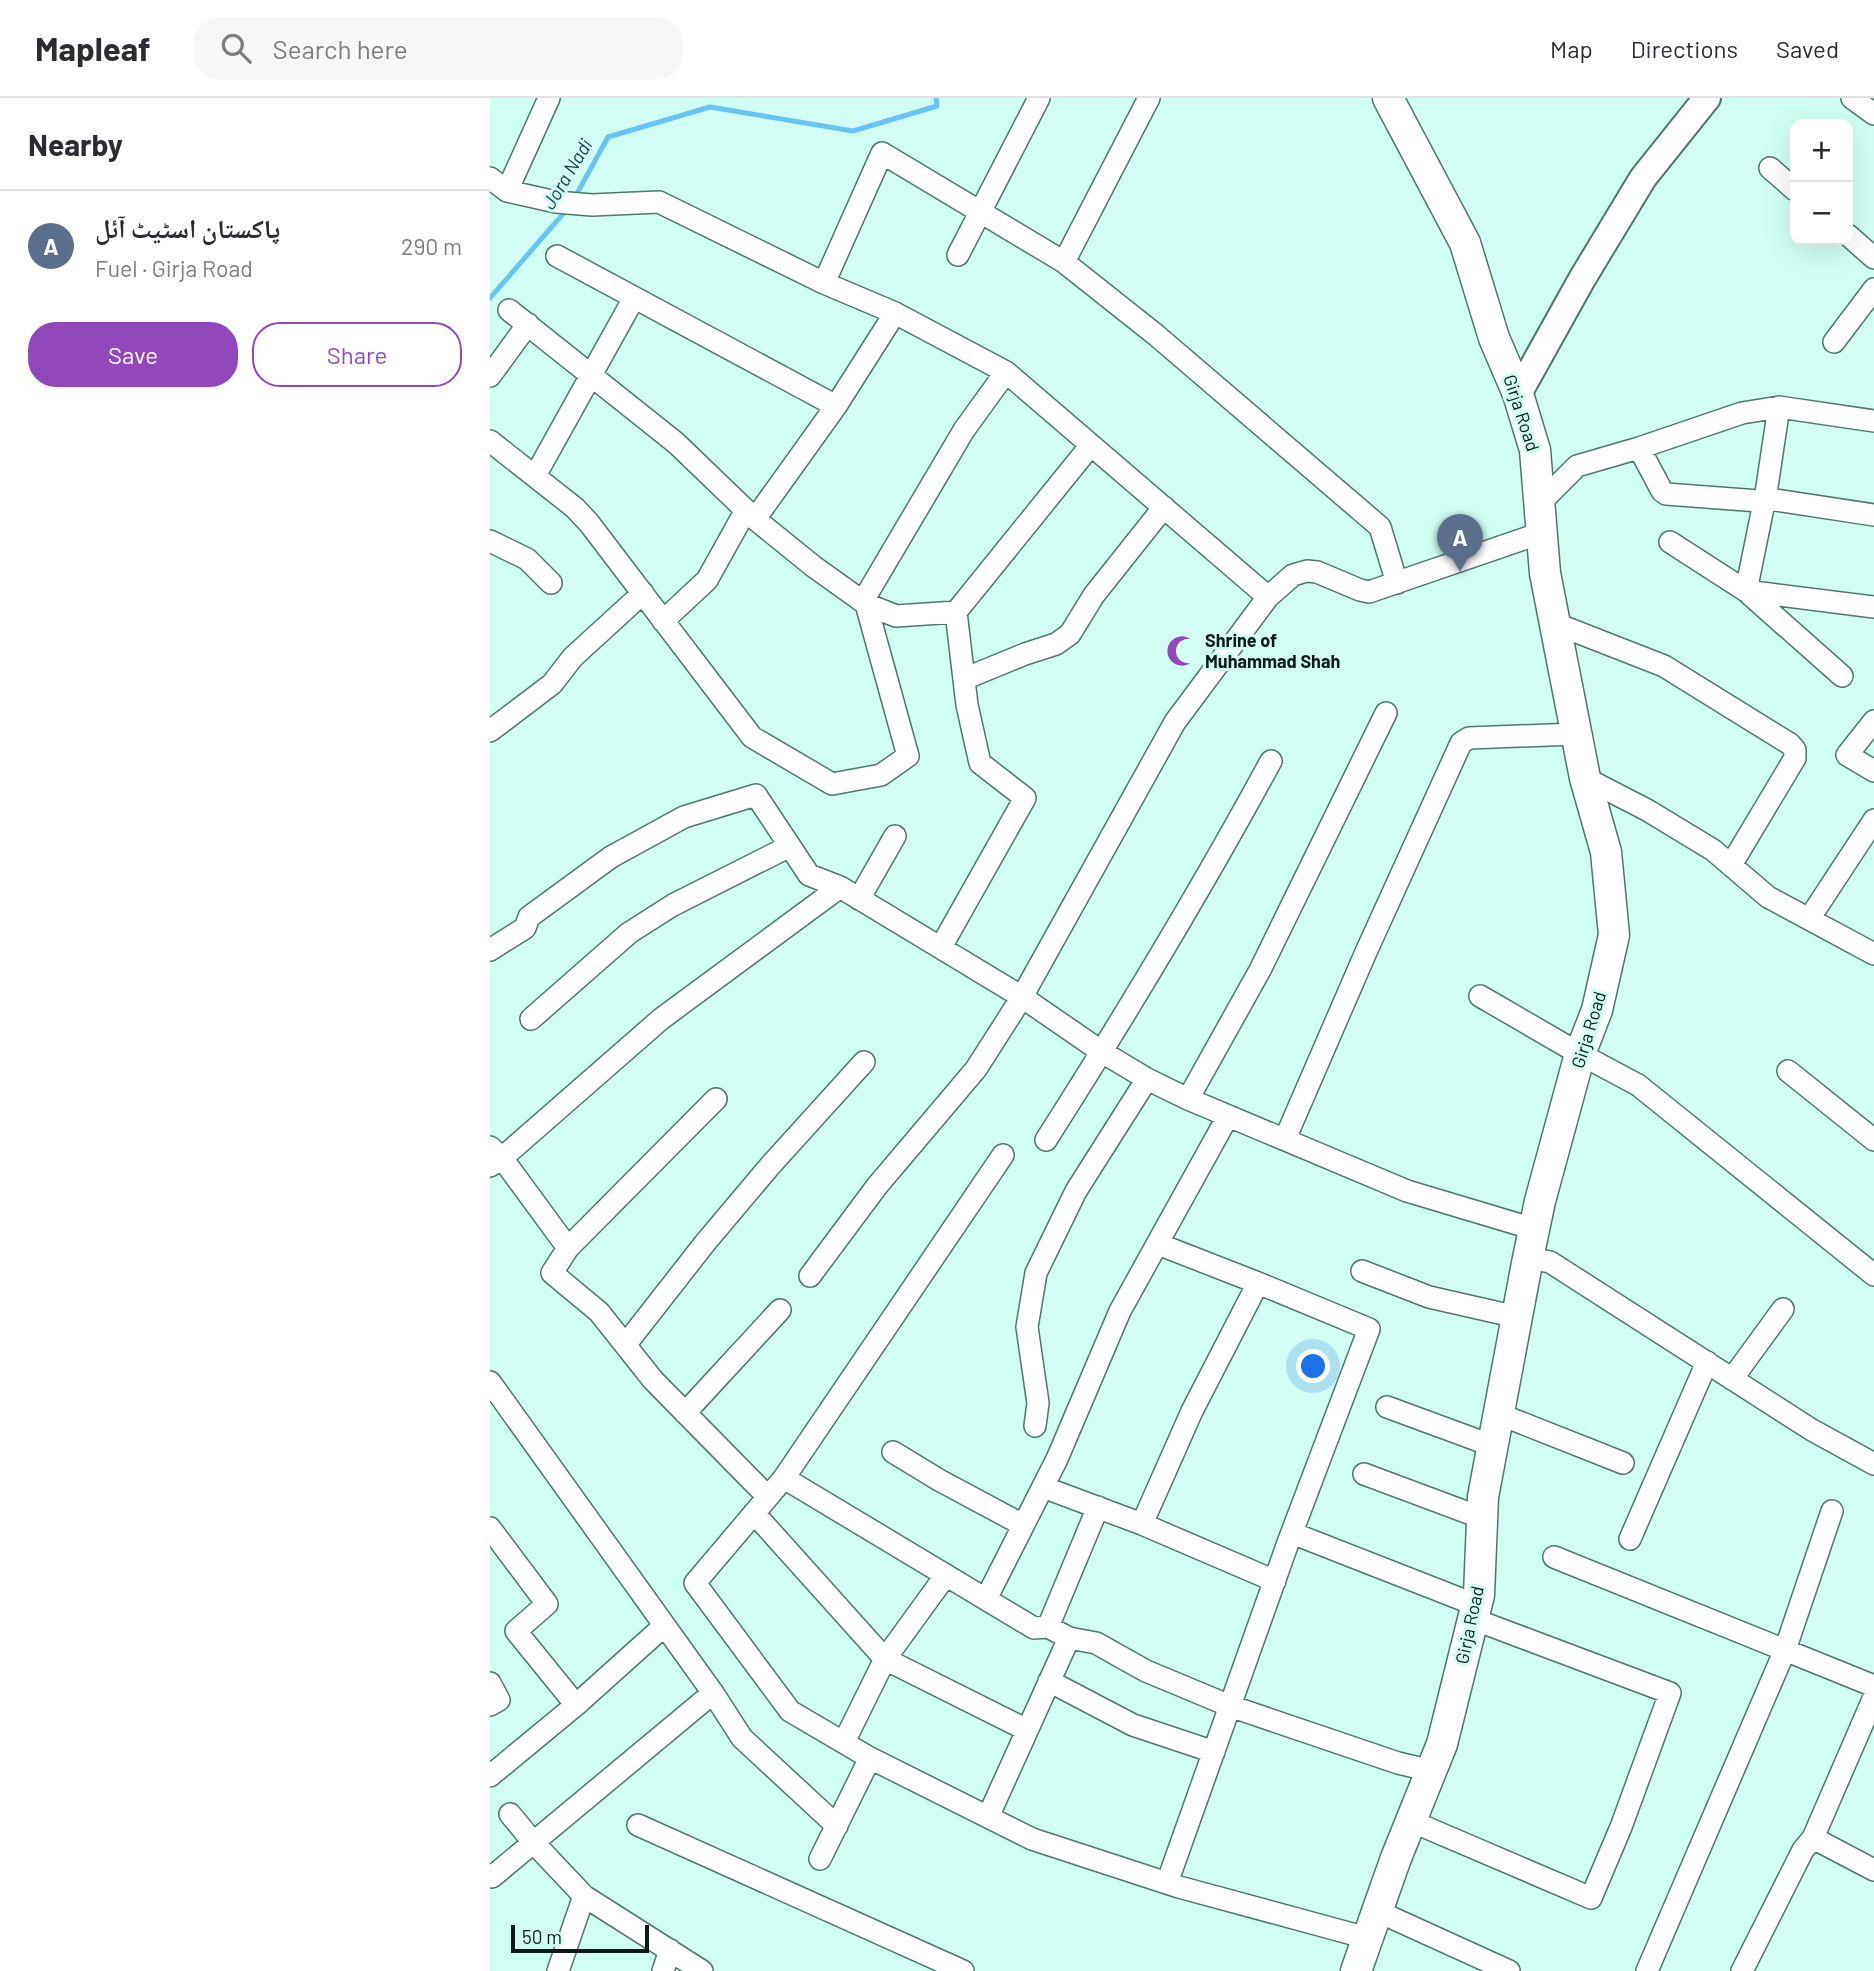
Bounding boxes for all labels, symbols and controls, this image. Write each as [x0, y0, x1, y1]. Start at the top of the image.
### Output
search box [193, 17, 683, 80]
text: Mapleaf [35, 28, 151, 68]
icon: search [217, 29, 255, 67]
text: Search here [273, 33, 408, 64]
text: Map [1550, 34, 1593, 63]
text: Directions [1631, 34, 1738, 63]
text: Saved [1776, 34, 1839, 63]
map controls [1790, 119, 1853, 245]
button: + [1790, 119, 1853, 182]
text: Nearby [28, 126, 123, 162]
water label: Jora Nadi [537, 134, 597, 213]
button: − [1790, 182, 1853, 245]
text: پاکستان اسٹیٹ آئل [95, 212, 280, 243]
text: A [43, 232, 59, 260]
text: 290 m [401, 232, 462, 260]
text: Fuel · Girja Road [95, 254, 253, 282]
button: Save [28, 322, 238, 387]
button: Share [252, 322, 462, 387]
street label: Girja Road [1499, 372, 1545, 454]
pin: A [1437, 514, 1483, 572]
place label: Shrine of Muhammad Shah [1205, 629, 1340, 672]
mosque icon: Shrine of Muhammad Shah [1165, 634, 1199, 668]
street label: Girja Road [1566, 989, 1610, 1071]
your location [1296, 1349, 1330, 1383]
street label: Girja Road [1450, 1584, 1488, 1666]
scale bar [511, 1922, 649, 1954]
text: 50 m [522, 1925, 562, 1948]

